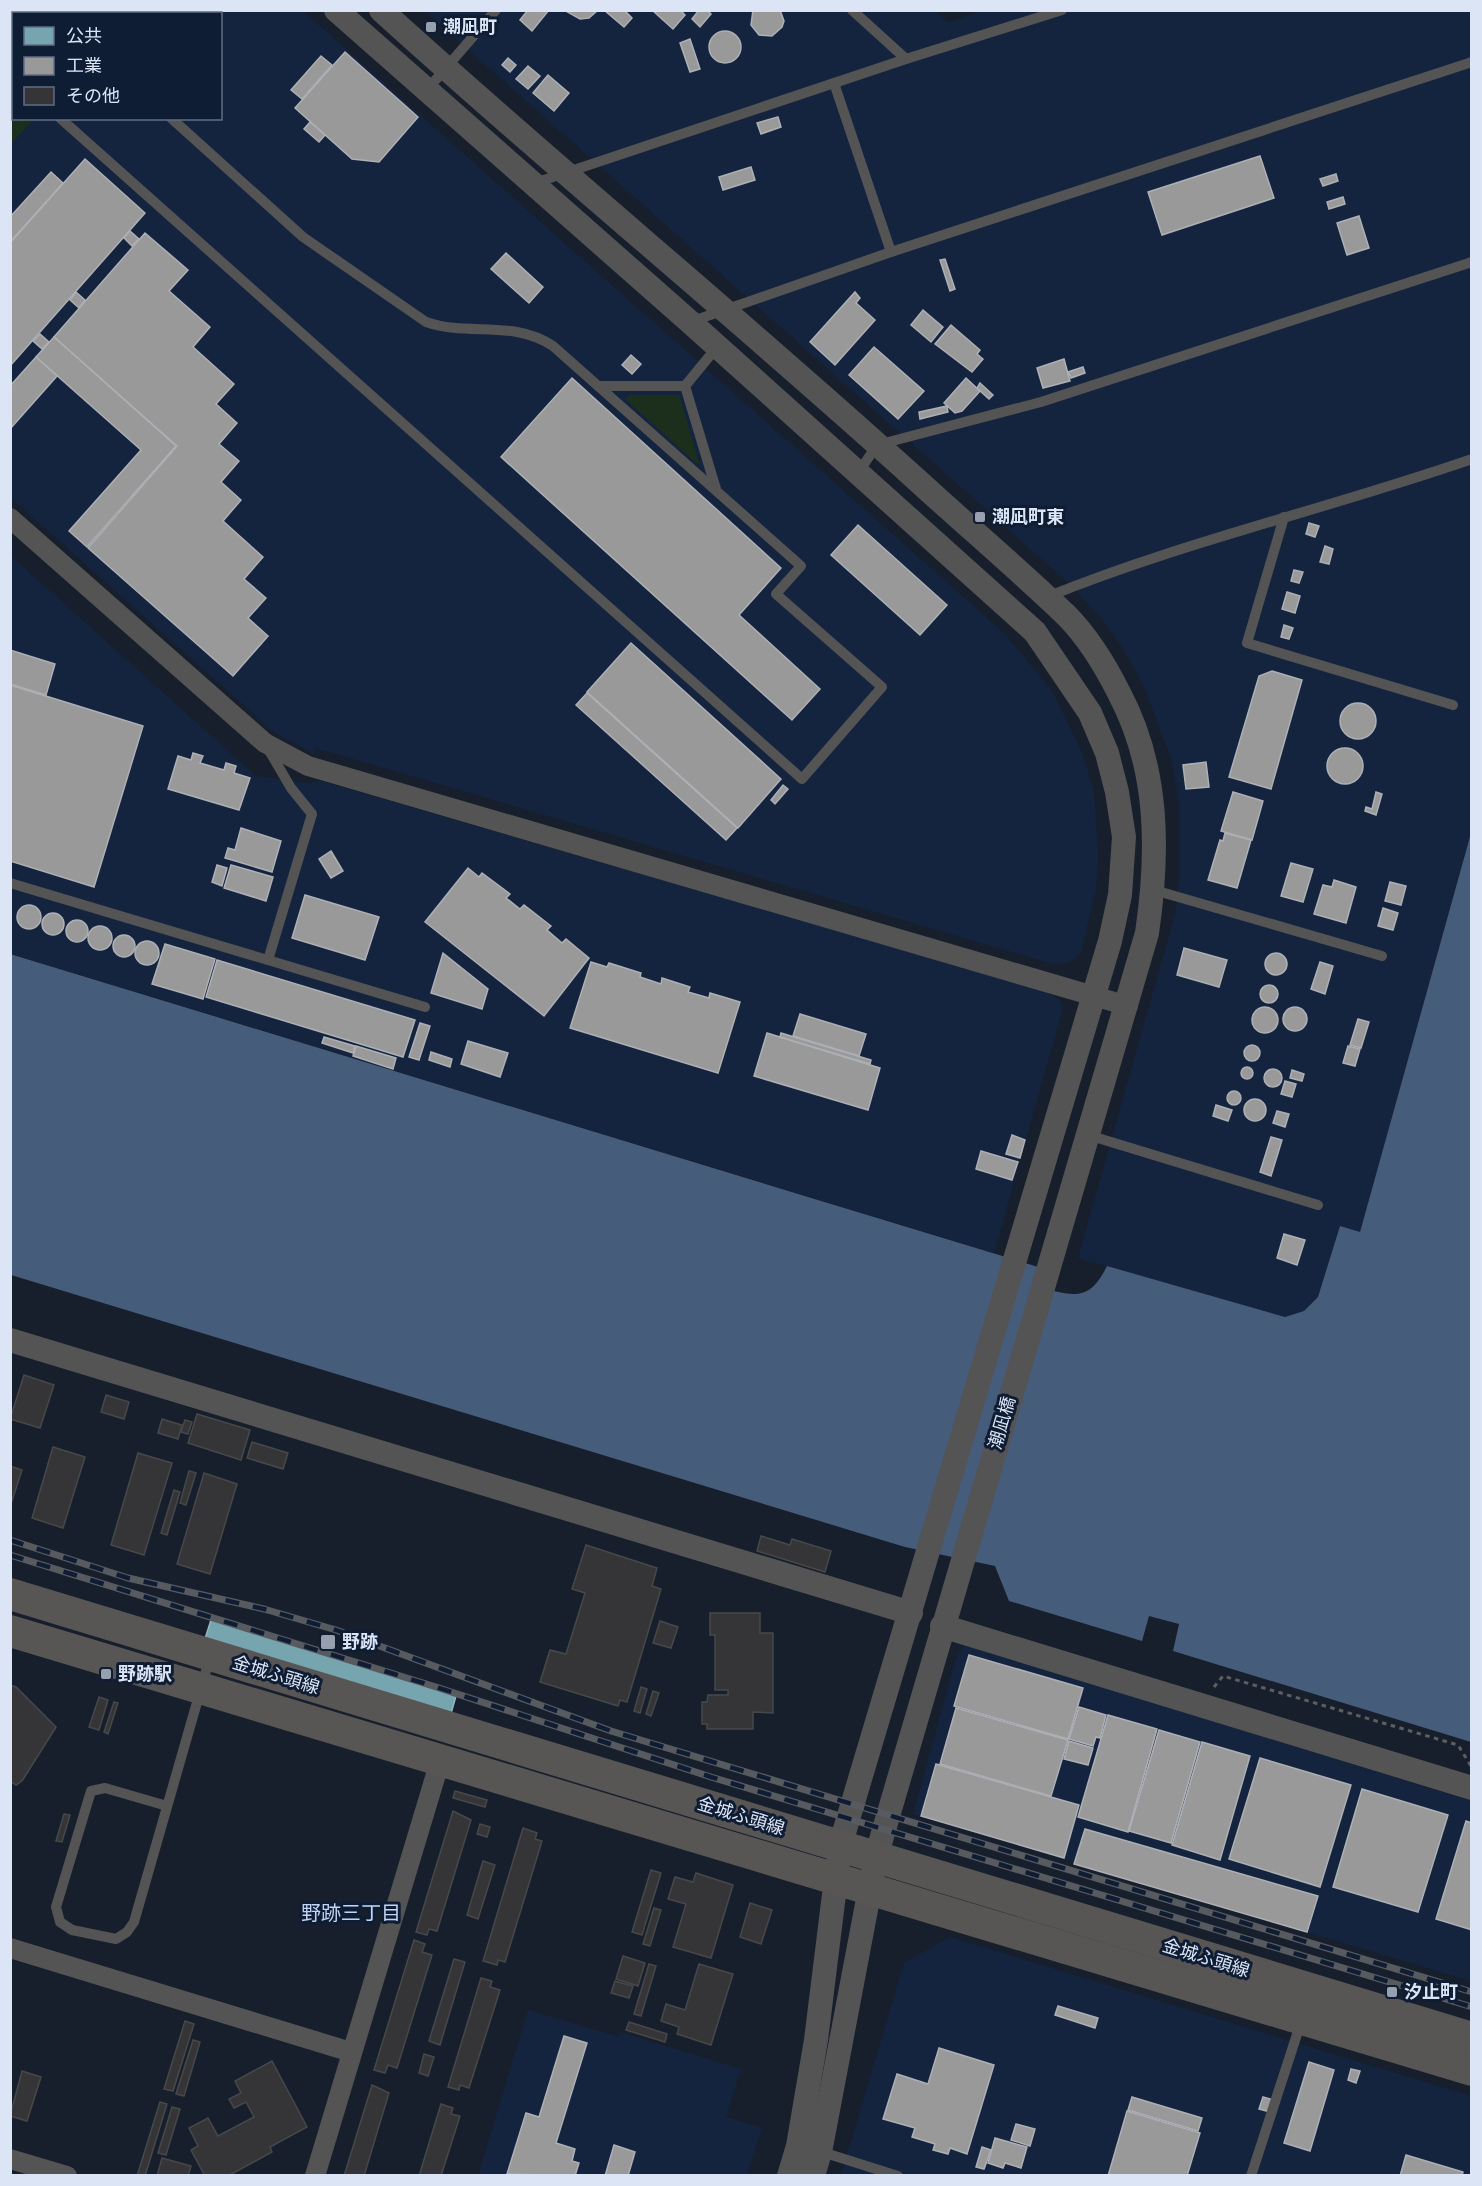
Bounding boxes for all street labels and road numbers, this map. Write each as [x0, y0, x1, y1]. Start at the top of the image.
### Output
street label: 潮凪橋 [985, 1394, 1022, 1453]
street label: 金城ふ頭線 [229, 1652, 322, 1701]
street label: 金城ふ頭線 [694, 1793, 787, 1842]
street label: 金城ふ頭線 [1159, 1935, 1252, 1984]

